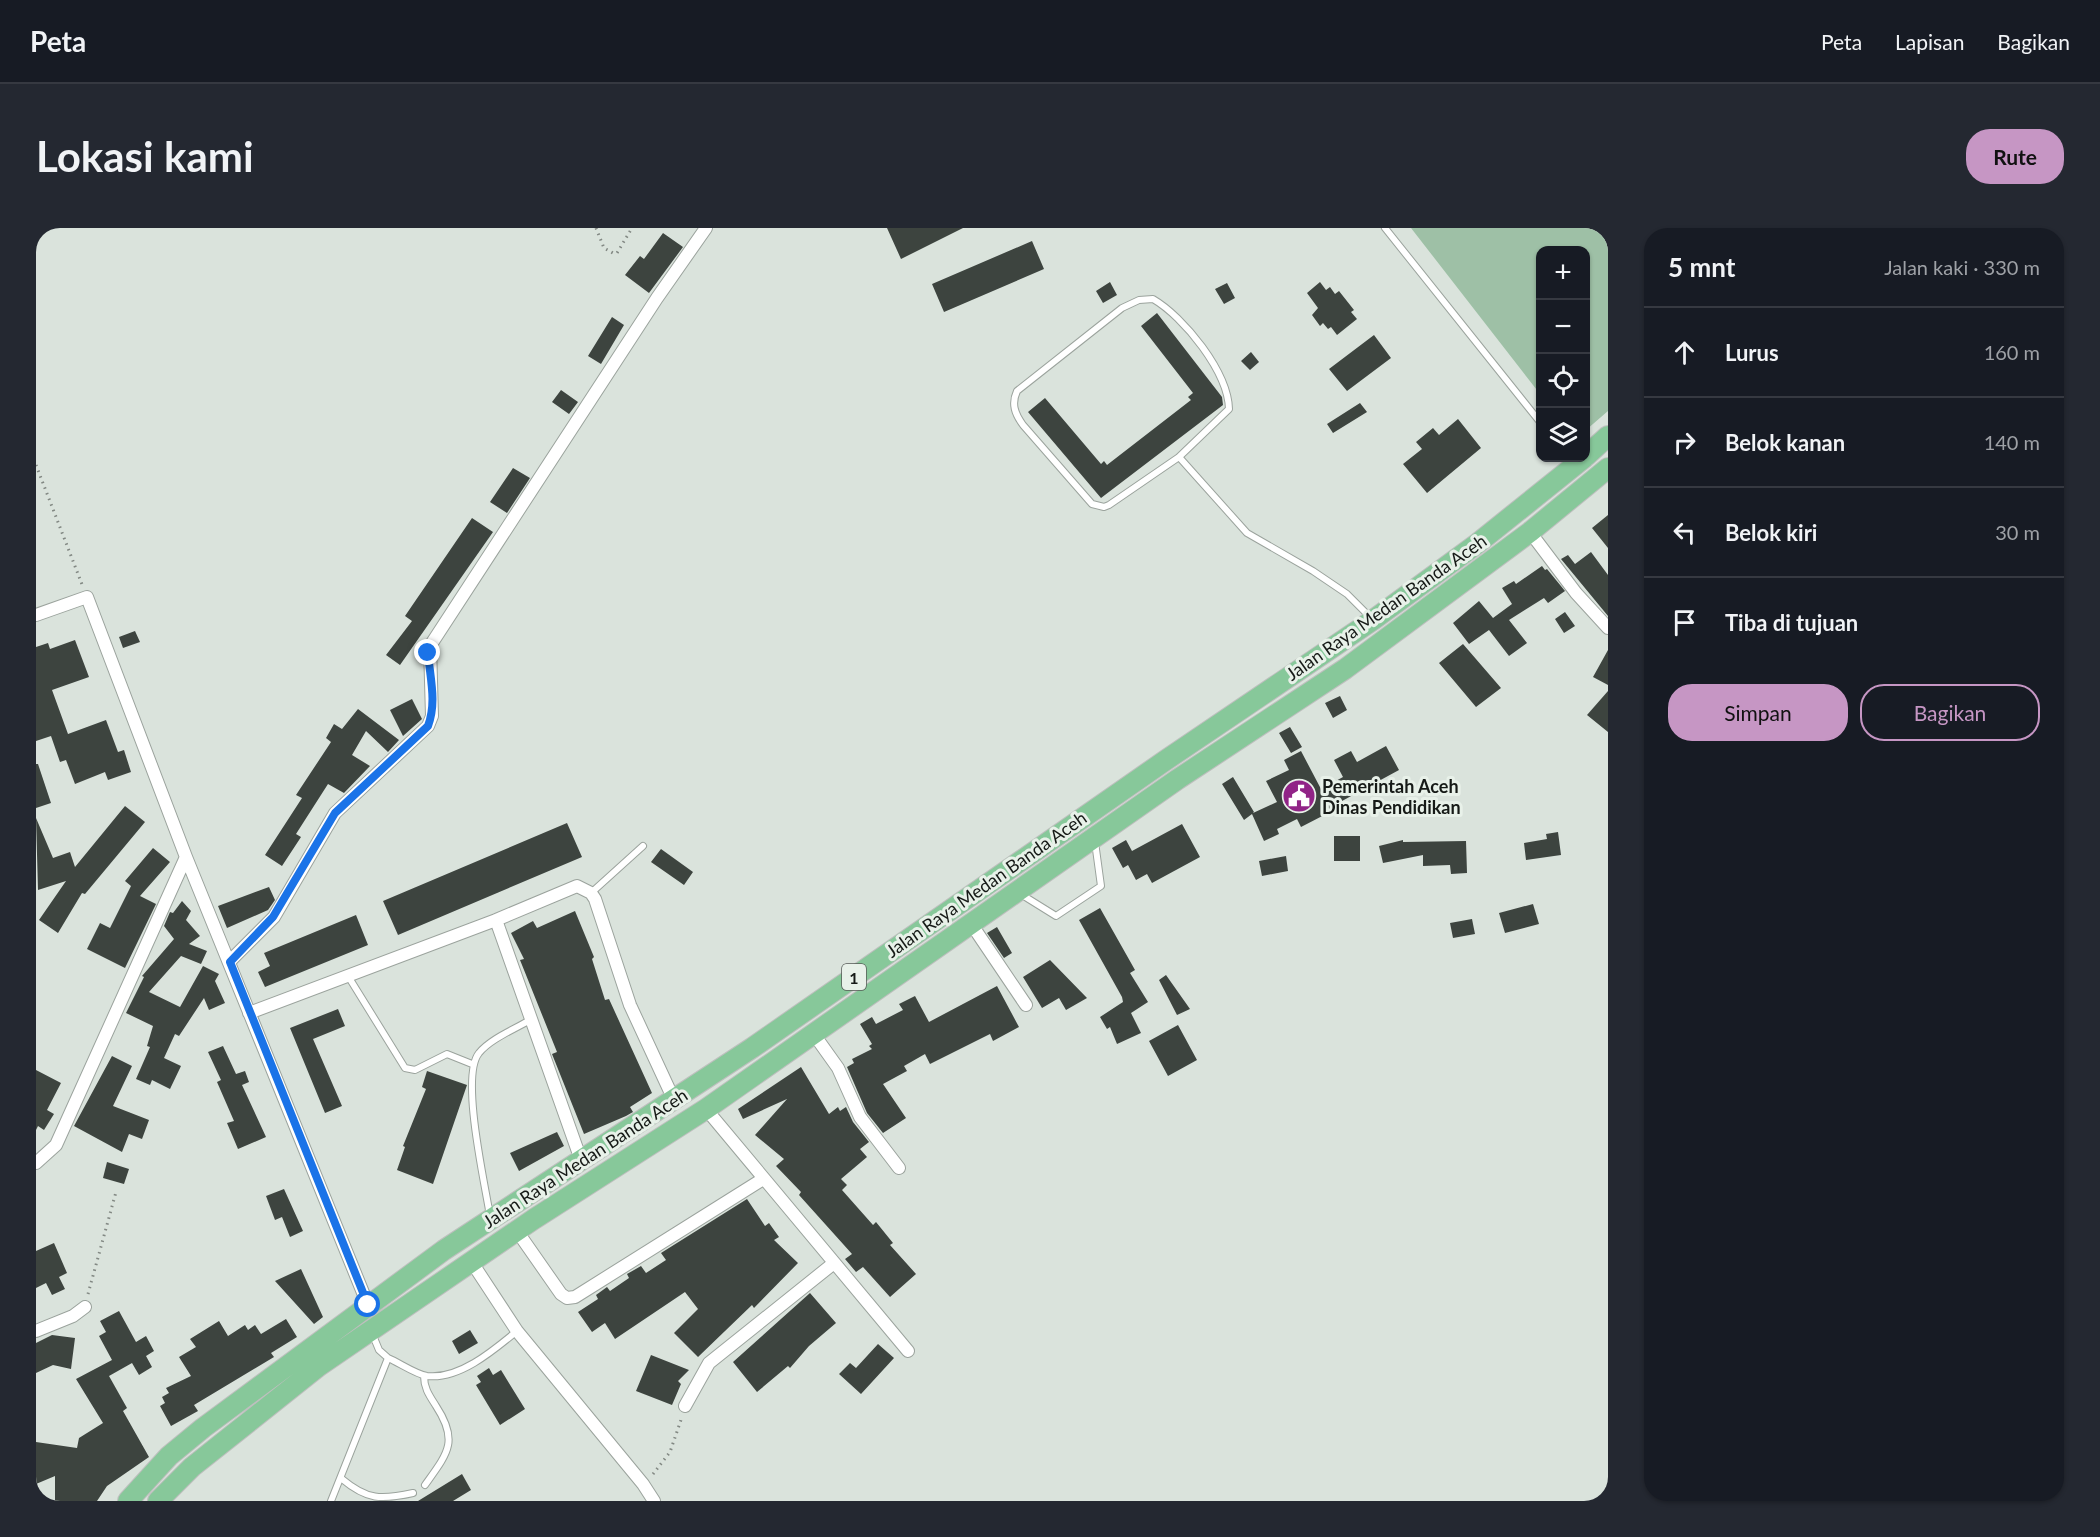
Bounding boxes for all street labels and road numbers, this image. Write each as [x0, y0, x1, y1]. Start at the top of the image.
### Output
street label: Jalan Raya Medan Banda Aceh [1282, 529, 1490, 685]
street label: Jalan Raya Medan Banda Aceh [882, 806, 1090, 962]
road number: 1 [842, 964, 866, 990]
street label: Jalan Raya Medan Banda Aceh [479, 1084, 691, 1232]

